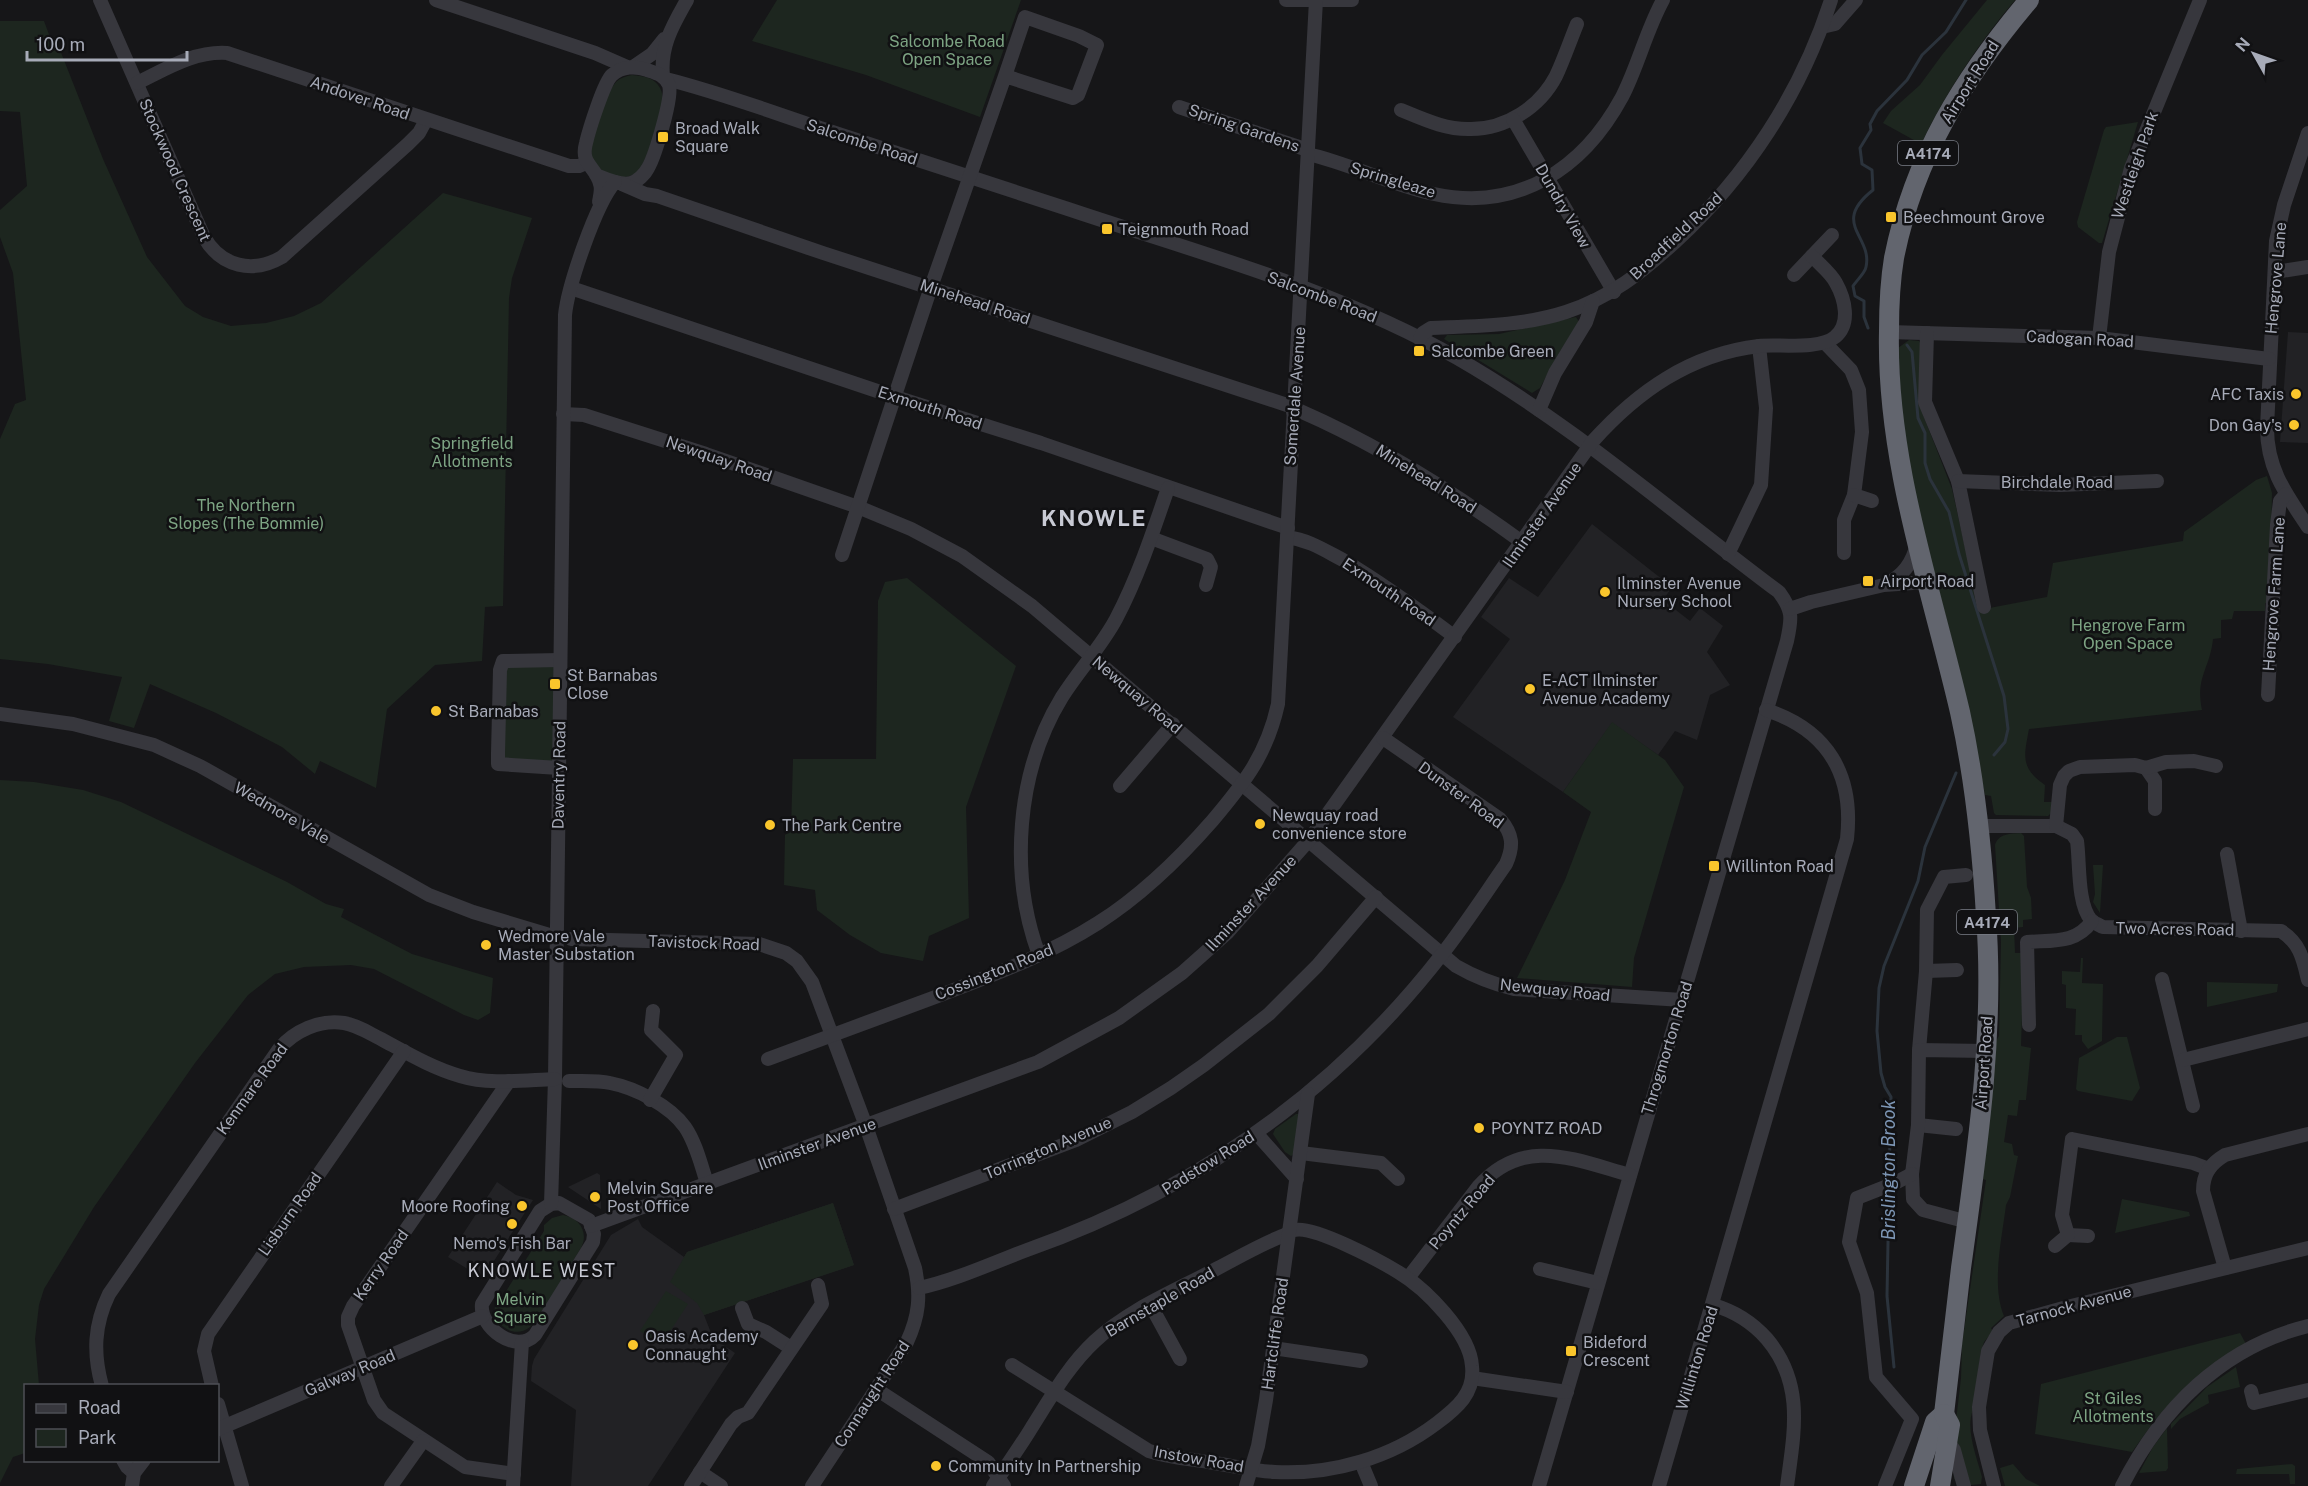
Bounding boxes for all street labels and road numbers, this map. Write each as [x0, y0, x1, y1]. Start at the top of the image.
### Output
street label: Airport Road [1937, 37, 2003, 127]
street label: Andover Road [308, 72, 412, 124]
street label: Stockwood Crescent [135, 96, 215, 244]
street label: Spring Gardens [1186, 100, 1302, 156]
street label: Westleigh Park [2108, 109, 2162, 221]
street label: Salcombe Road [804, 115, 920, 169]
road number: A4174 [1898, 141, 1958, 165]
street label: Springleaze [1348, 158, 1438, 202]
street label: Dundry View [1531, 161, 1595, 252]
street label: Broadfield Road [1626, 188, 1726, 284]
street label: Hengrove Lane [2262, 221, 2290, 335]
street label: Salcombe Road [1265, 267, 1379, 327]
street label: Minehead Road [917, 275, 1033, 329]
street label: Somerdale Avenue [1281, 326, 1309, 466]
street label: Cadogan Road [2026, 327, 2134, 351]
street label: Exmouth Road [876, 382, 984, 434]
street label: Newquay Road [663, 432, 775, 486]
street label: Minehead Road [1372, 441, 1480, 517]
street label: Ilminster Avenue [1499, 459, 1585, 571]
street label: Birchdale Road [2001, 473, 2113, 492]
street label: Hengrove Farm Lane [2259, 516, 2289, 672]
street label: Exmouth Road [1339, 554, 1439, 630]
street label: Newquay Road [1088, 652, 1186, 738]
street label: Daventry Road [549, 721, 569, 829]
street label: Dunster Road [1415, 758, 1507, 832]
street label: Wedmore Vale [231, 778, 333, 848]
street label: Ilminster Avenue [1202, 851, 1300, 955]
road number: A4174 [1957, 910, 2017, 934]
street label: Two Acres Road [2116, 918, 2234, 940]
street label: Tavistock Road [648, 932, 760, 954]
street label: Cossington Road [932, 940, 1056, 1004]
street label: Newquay Road [1499, 975, 1611, 1005]
street label: Throgmorton Road [1638, 979, 1696, 1117]
street label: Airport Road [1971, 1015, 1997, 1111]
street label: Kenmare Road [212, 1040, 292, 1138]
street label: Torrington Avenue [982, 1113, 1114, 1183]
street label: Ilminster Avenue [755, 1114, 879, 1174]
street label: Padstow Road [1158, 1127, 1258, 1199]
street label: Lisburn Road [254, 1169, 326, 1259]
street label: Poyntz Road [1425, 1171, 1499, 1253]
street label: Kerry Road [350, 1226, 412, 1304]
street label: Barnstaple Road [1102, 1263, 1218, 1341]
street label: Hartcliffe Road [1258, 1277, 1292, 1391]
street label: Tarnock Avenue [2014, 1282, 2134, 1330]
street label: Willinton Road [1672, 1304, 1722, 1412]
street label: Connaught Road [830, 1337, 914, 1451]
street label: Galway Road [302, 1345, 398, 1401]
street label: Instow Road [1153, 1442, 1245, 1476]

